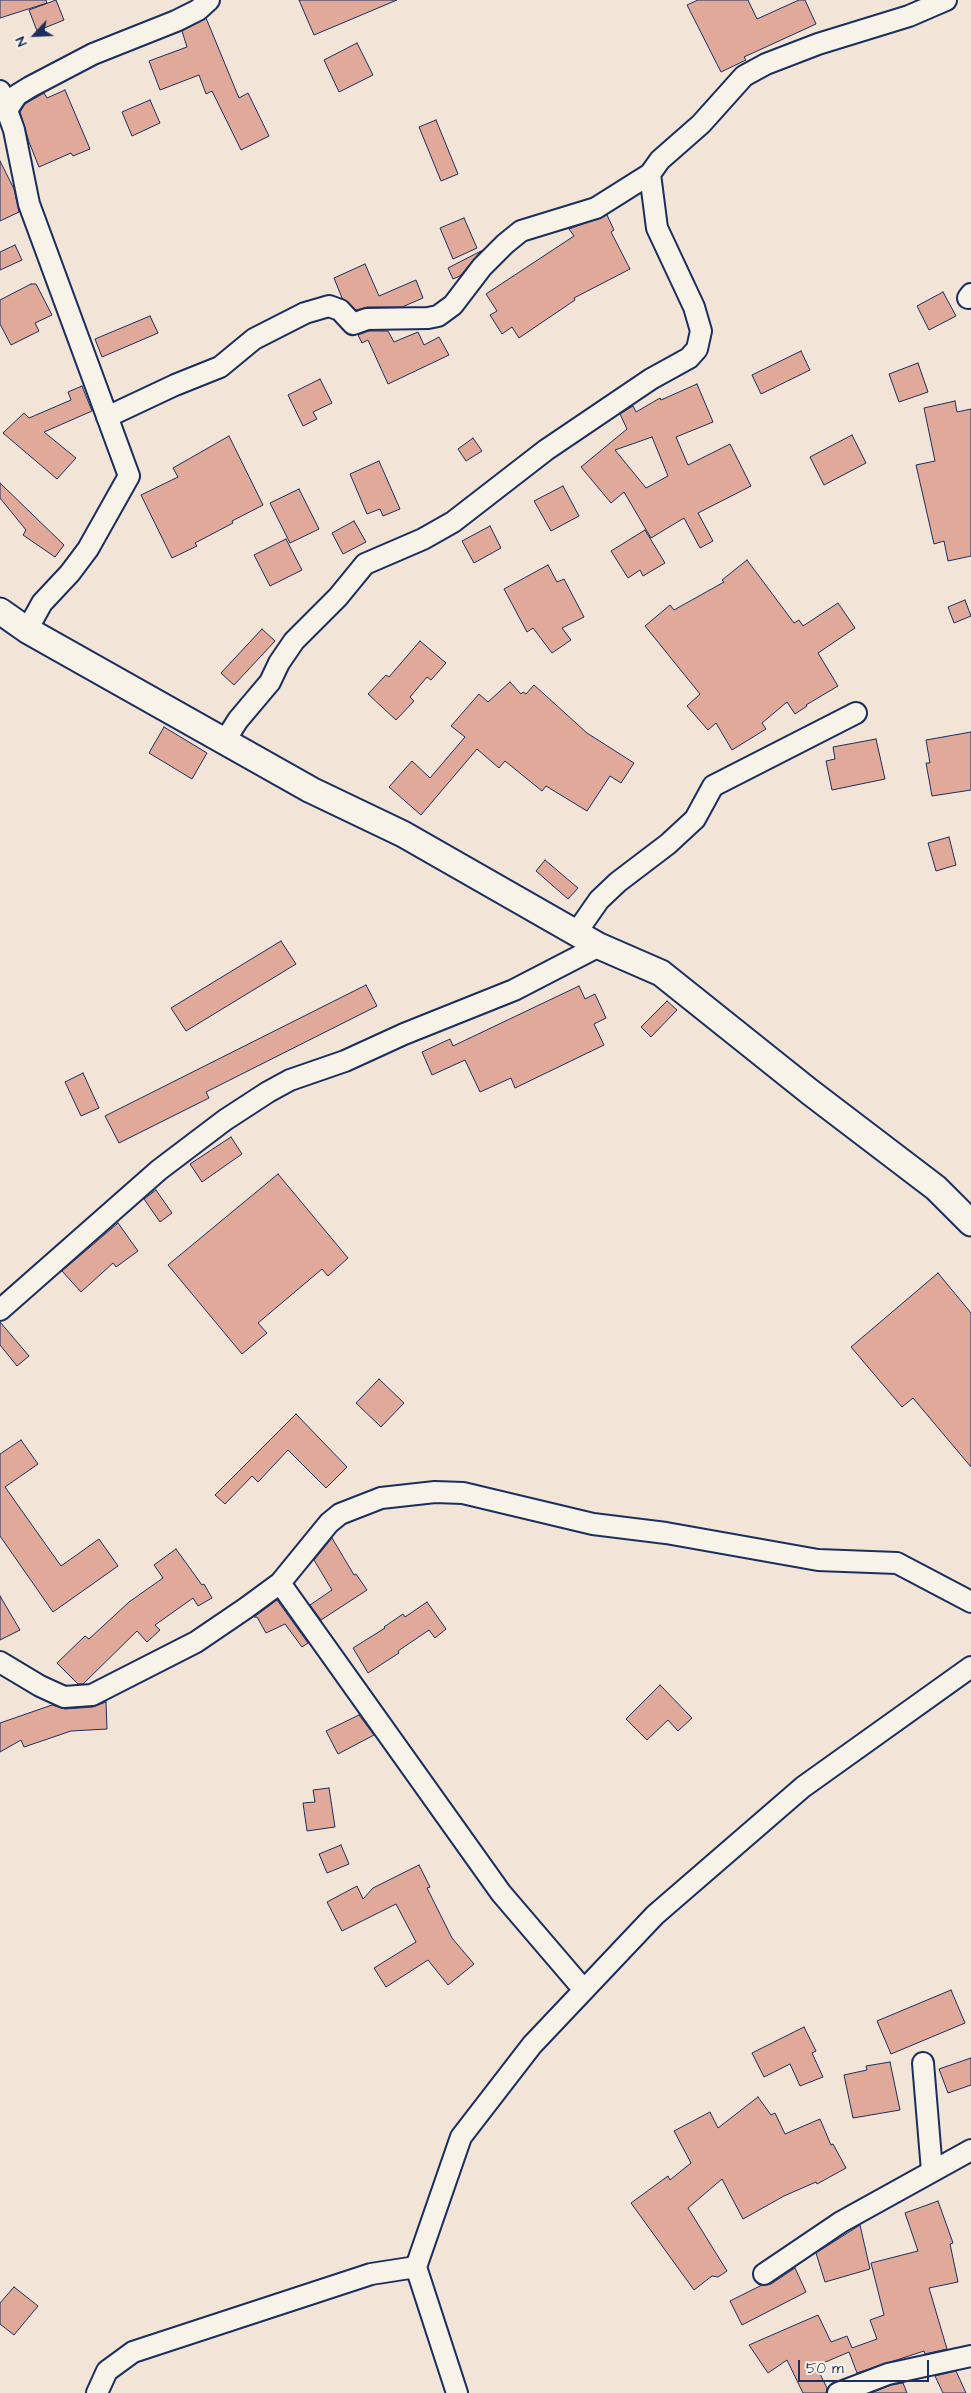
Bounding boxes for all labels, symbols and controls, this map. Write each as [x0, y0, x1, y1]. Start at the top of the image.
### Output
north arrow [10, 10, 60, 60]
text: N [10, 33, 32, 50]
scale bar [801, 2350, 932, 2382]
text: 50 m [806, 2358, 844, 2379]

